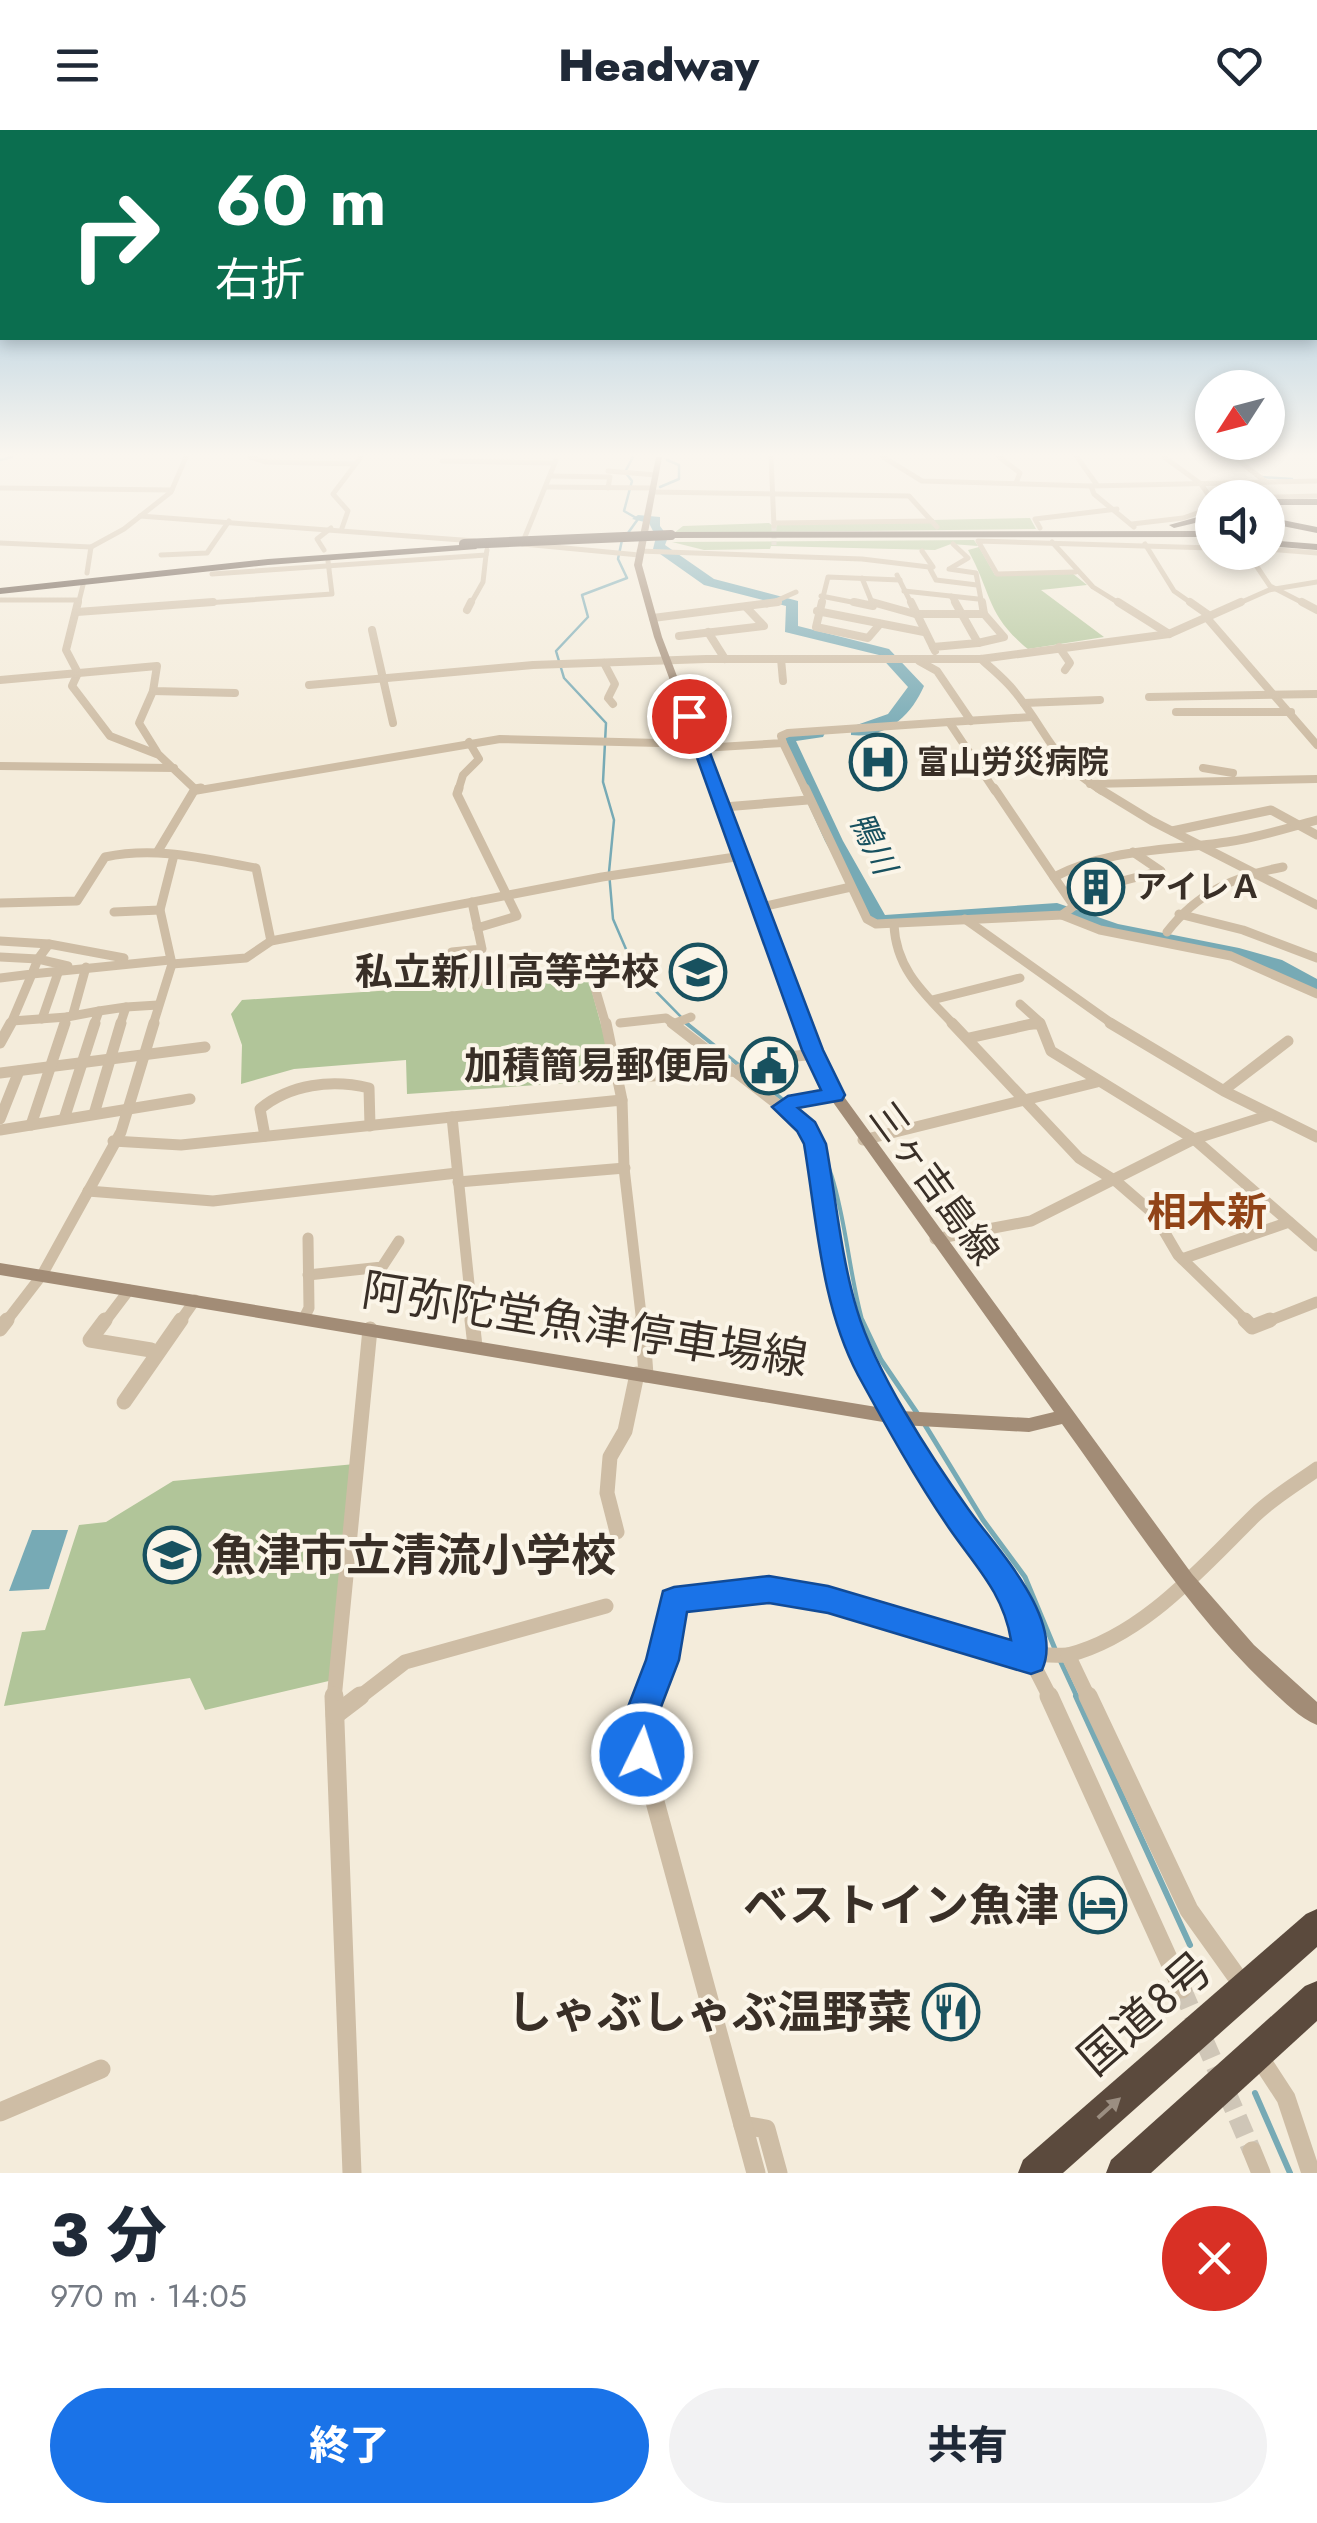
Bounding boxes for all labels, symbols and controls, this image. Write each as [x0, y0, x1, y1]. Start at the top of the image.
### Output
text: Headway [558, 33, 759, 98]
icon: menu [50, 38, 105, 93]
icon: heart [1212, 38, 1267, 93]
text: 60 m [215, 150, 387, 251]
icon: right [50, 170, 180, 300]
text: 右折 [215, 247, 305, 312]
north arrow [1195, 370, 1285, 460]
map controls [1195, 370, 1285, 570]
button: sound [1195, 480, 1285, 570]
pin [647, 674, 732, 759]
icon: arrive [662, 689, 717, 744]
hospital icon: 富山労災病院 [848, 732, 908, 792]
place label: 富山労災病院 [917, 739, 1109, 785]
water label: 鴨川 [838, 804, 909, 885]
building icon: アイレＡ [1066, 857, 1126, 917]
place label: アイレＡ [1135, 864, 1261, 910]
school or university icon: 私立新川高等学校 [668, 942, 728, 1002]
place label: 私立新川高等学校 [355, 944, 659, 999]
public building icon: 加積簡易郵便局 [739, 1036, 799, 1096]
place label: 加積簡易郵便局 [464, 1038, 730, 1093]
street label: 三ヶ吉島線 [856, 1090, 1012, 1276]
district label: 相木新 [1147, 1183, 1267, 1241]
street label: 阿弥陀堂魚津停車場線 [358, 1257, 812, 1392]
place label: 魚津市立清流小学校 [211, 1523, 616, 1588]
school or university icon: 魚津市立清流小学校 [142, 1525, 202, 1585]
position arrow [590, 1702, 694, 1806]
place label: ベストイン魚津 [743, 1873, 1059, 1938]
hotel icon: ベストイン魚津 [1068, 1875, 1128, 1935]
street label: 国道8号 [1064, 1937, 1227, 2090]
place label: しゃぶしゃぶ温野菜 [507, 1980, 912, 2045]
restaurant icon: しゃぶしゃぶ温野菜 [921, 1982, 981, 2042]
one-way arrow [1096, 2097, 1121, 2119]
text: 3 分 [50, 2192, 167, 2279]
button: close [1162, 2206, 1267, 2311]
text: 970 m · 14:05 [50, 2273, 247, 2319]
button: 終了 [50, 2388, 649, 2503]
button: 共有 [669, 2388, 1267, 2503]

